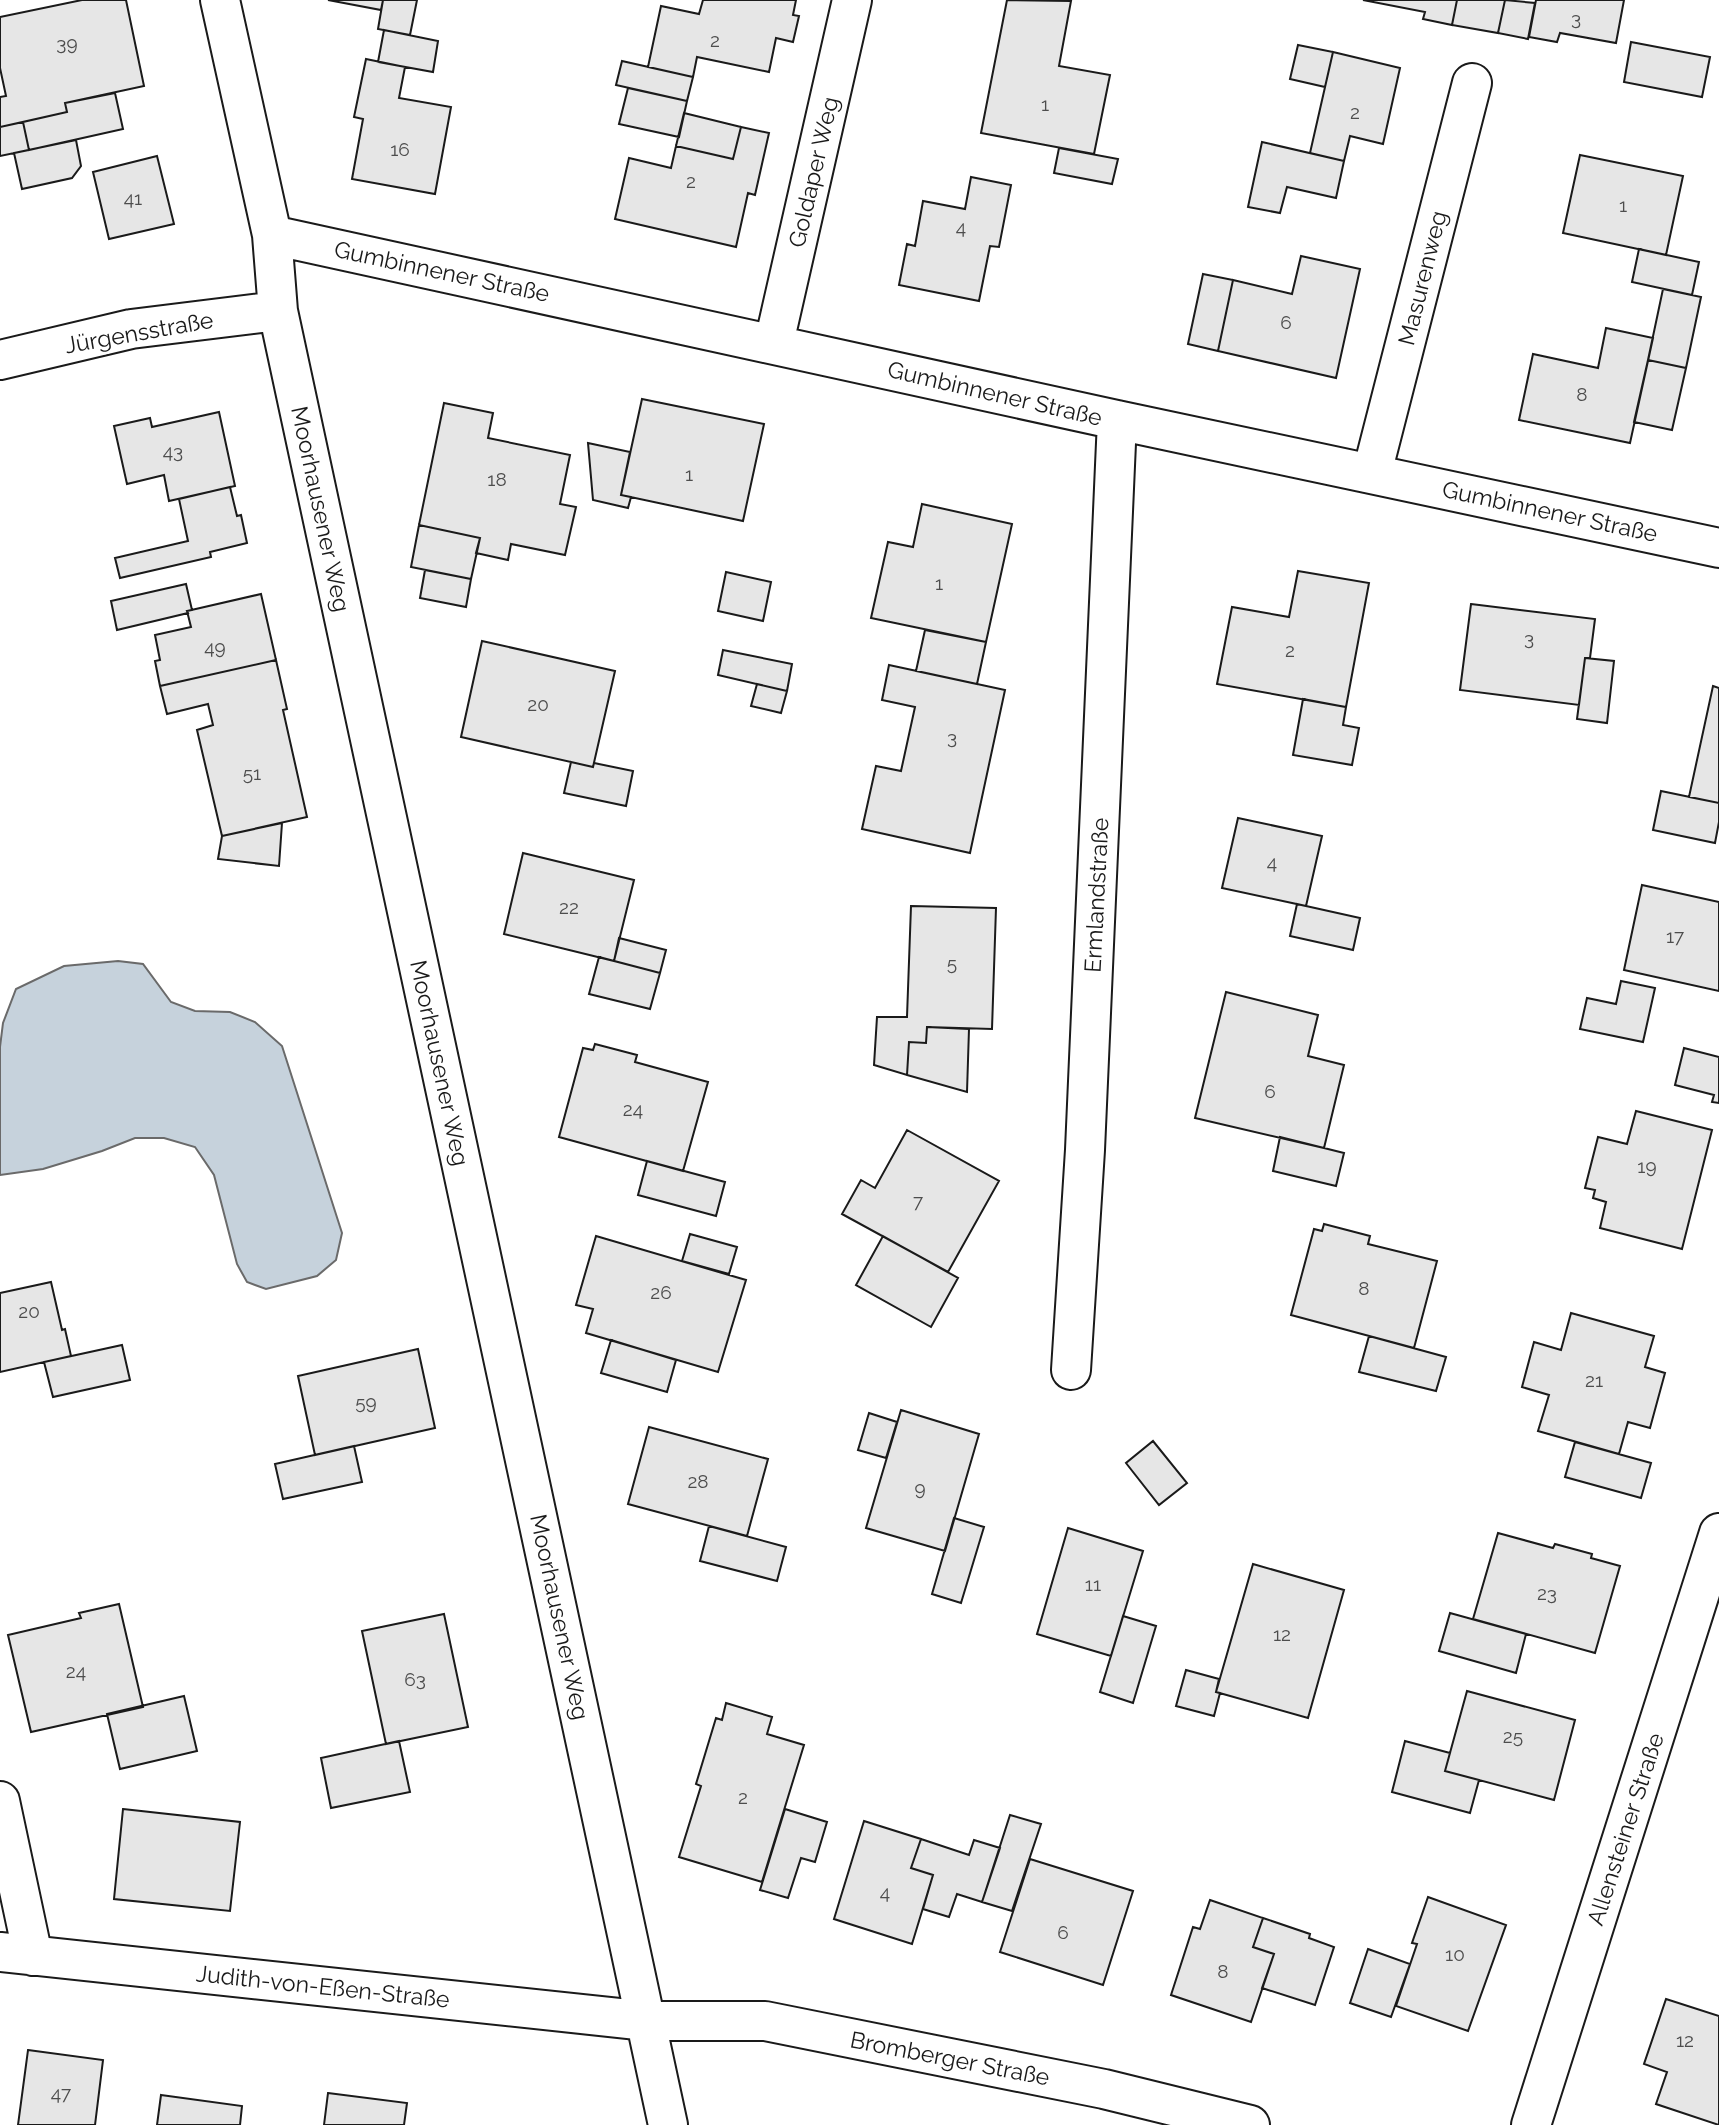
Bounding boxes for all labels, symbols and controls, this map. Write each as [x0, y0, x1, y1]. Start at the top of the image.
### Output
house number: 3 [1571, 7, 1581, 29]
house number: 2 [710, 29, 720, 51]
house number: 39 [56, 32, 78, 54]
house number: 1 [1041, 93, 1049, 115]
street label: Goldaper Weg [783, 94, 843, 250]
house number: 2 [1350, 101, 1360, 123]
house number: 16 [390, 138, 410, 160]
house number: 2 [686, 170, 696, 192]
house number: 41 [124, 187, 142, 209]
house number: 1 [1619, 194, 1627, 216]
street label: Masurenweg [1392, 208, 1452, 348]
house number: 4 [956, 216, 966, 238]
street label: Gumbinnener Straße [332, 235, 552, 307]
street label: Jürgensstraße [63, 306, 215, 358]
house number: 6 [1280, 311, 1292, 333]
street label: Gumbinnener Straße [885, 355, 1105, 431]
house number: 8 [1576, 383, 1588, 405]
street label: Moorhausener Weg [286, 404, 356, 614]
house number: 43 [163, 440, 183, 462]
house number: 1 [685, 463, 693, 485]
house number: 18 [487, 468, 507, 490]
street label: Gumbinnener Straße [1440, 475, 1660, 547]
house number: 1 [935, 572, 943, 594]
house number: 3 [1524, 627, 1534, 649]
house number: 49 [204, 636, 226, 658]
house number: 2 [1285, 639, 1295, 661]
house number: 20 [527, 693, 549, 715]
house number: 3 [947, 726, 957, 748]
house number: 51 [243, 762, 261, 784]
street label: Ermlandstraße [1078, 817, 1114, 973]
house number: 4 [1267, 851, 1277, 873]
house number: 22 [559, 896, 579, 918]
house number: 17 [1666, 925, 1684, 947]
house number: 5 [947, 952, 957, 974]
street label: Moorhausener Weg [405, 958, 475, 1168]
house number: 6 [1264, 1080, 1276, 1102]
house number: 24 [623, 1098, 643, 1120]
house number: 19 [1637, 1155, 1657, 1177]
house number: 7 [913, 1190, 923, 1212]
house number: 8 [1358, 1277, 1370, 1299]
house number: 26 [650, 1281, 672, 1303]
house number: 20 [18, 1300, 40, 1322]
house number: 21 [1585, 1369, 1603, 1391]
house number: 59 [355, 1391, 377, 1413]
house number: 28 [687, 1470, 709, 1492]
house number: 9 [914, 1477, 926, 1499]
street label: Moorhausener Weg [525, 1512, 595, 1722]
house number: 11 [1085, 1573, 1101, 1595]
house number: 23 [1537, 1582, 1557, 1604]
house number: 12 [1273, 1623, 1291, 1645]
house number: 24 [66, 1660, 86, 1682]
house number: 63 [404, 1668, 426, 1690]
house number: 25 [1503, 1725, 1523, 1747]
street label: Allensteiner Straße [1581, 1729, 1669, 1929]
house number: 2 [738, 1786, 748, 1808]
house number: 4 [880, 1881, 890, 1903]
house number: 6 [1057, 1921, 1069, 1943]
house number: 10 [1445, 1943, 1465, 1965]
street label: Judith-von-Eßen-Straße [195, 1959, 451, 2013]
house number: 8 [1217, 1960, 1229, 1982]
street label: Bromberger Straße [848, 2025, 1052, 2091]
house number: 12 [1676, 2029, 1694, 2051]
house number: 47 [51, 2082, 71, 2104]

